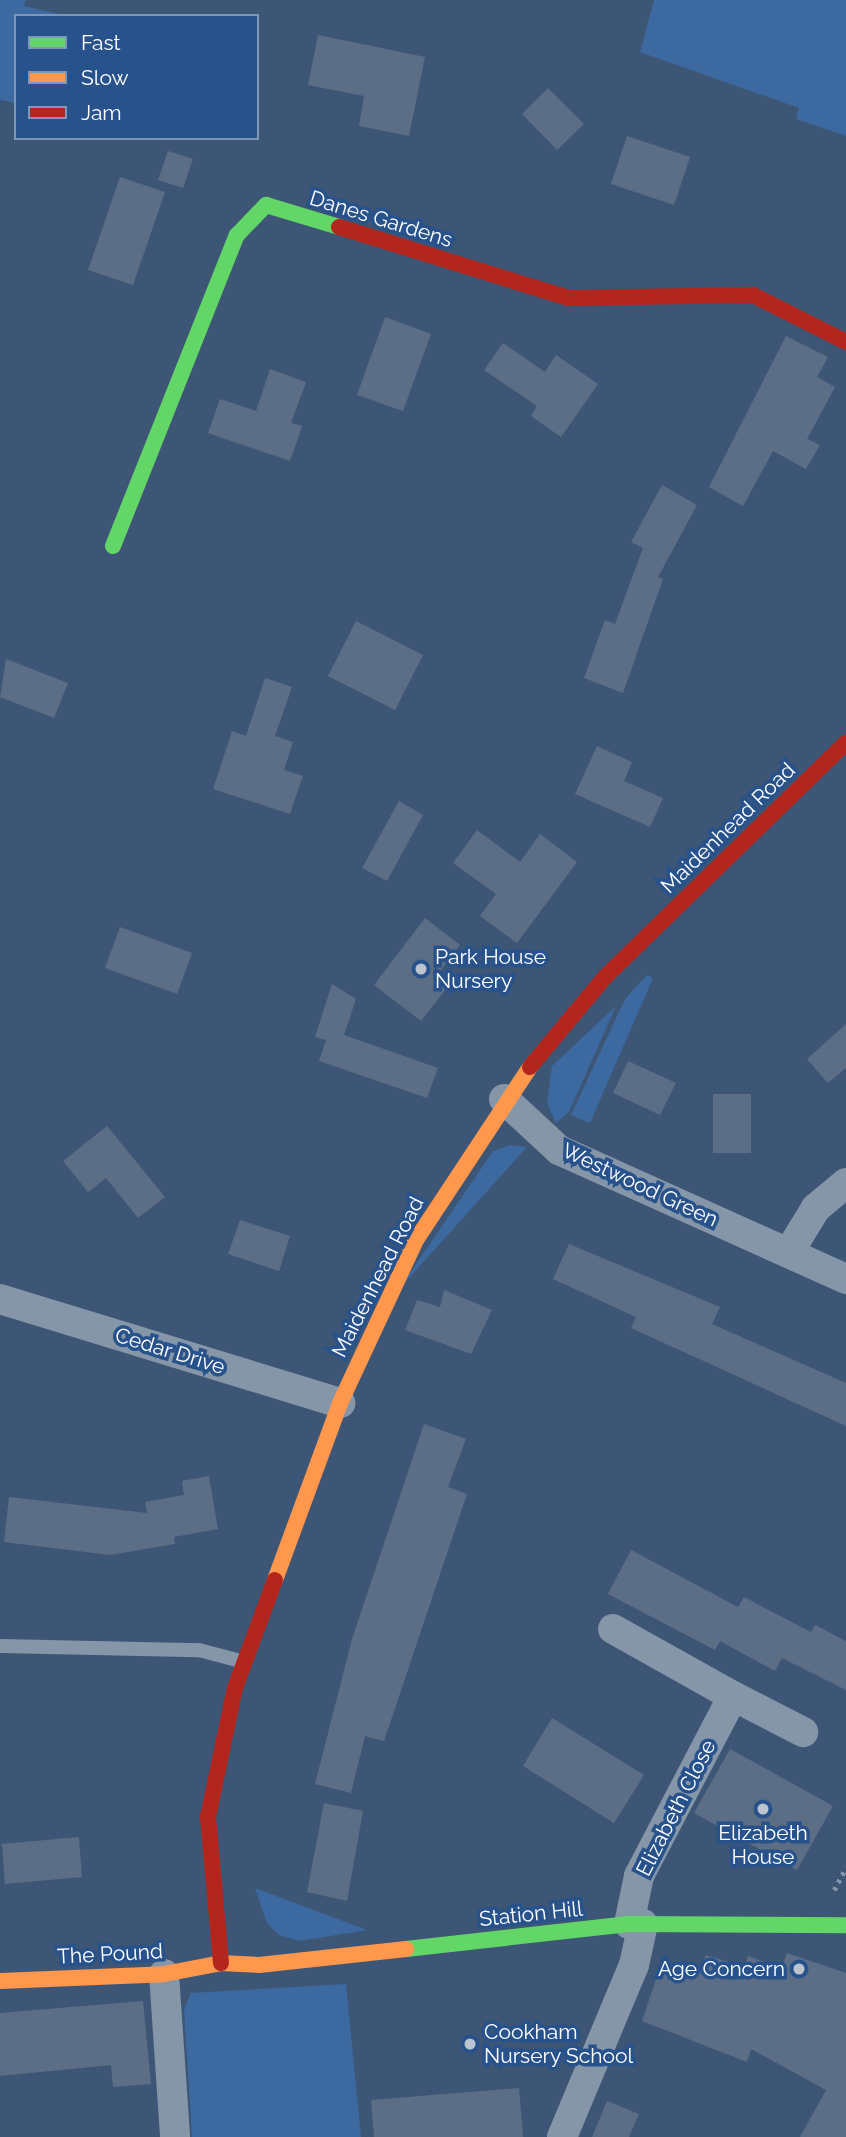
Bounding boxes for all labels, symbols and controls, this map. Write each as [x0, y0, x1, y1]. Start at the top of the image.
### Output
legend [14, 14, 259, 140]
text: Fast [81, 30, 121, 55]
text: Slow [81, 65, 129, 90]
text: Jam [81, 100, 122, 125]
street label: Danes Gardens [307, 185, 455, 253]
street label: Maidenhead Road [656, 758, 800, 898]
place label: Park House Nursery [435, 944, 546, 994]
marker: Park House Nursery [413, 961, 429, 977]
street label: Westwood Green [558, 1138, 722, 1232]
street label: Maidenhead Road [327, 1193, 429, 1361]
street label: Cedar Drive [112, 1322, 228, 1380]
street label: Elizabeth Close [631, 1736, 721, 1880]
marker: Elizabeth House [755, 1801, 771, 1817]
place label: Elizabeth House [718, 1820, 808, 1870]
street label: Station Hill [478, 1896, 584, 1932]
street label: The Pound [56, 1939, 164, 1969]
place label: Age Concern [658, 1956, 785, 1982]
marker: Age Concern [791, 1961, 807, 1977]
place label: Cookham Nursery School [484, 2019, 634, 2069]
marker: Cookham Nursery School [462, 2036, 478, 2052]

